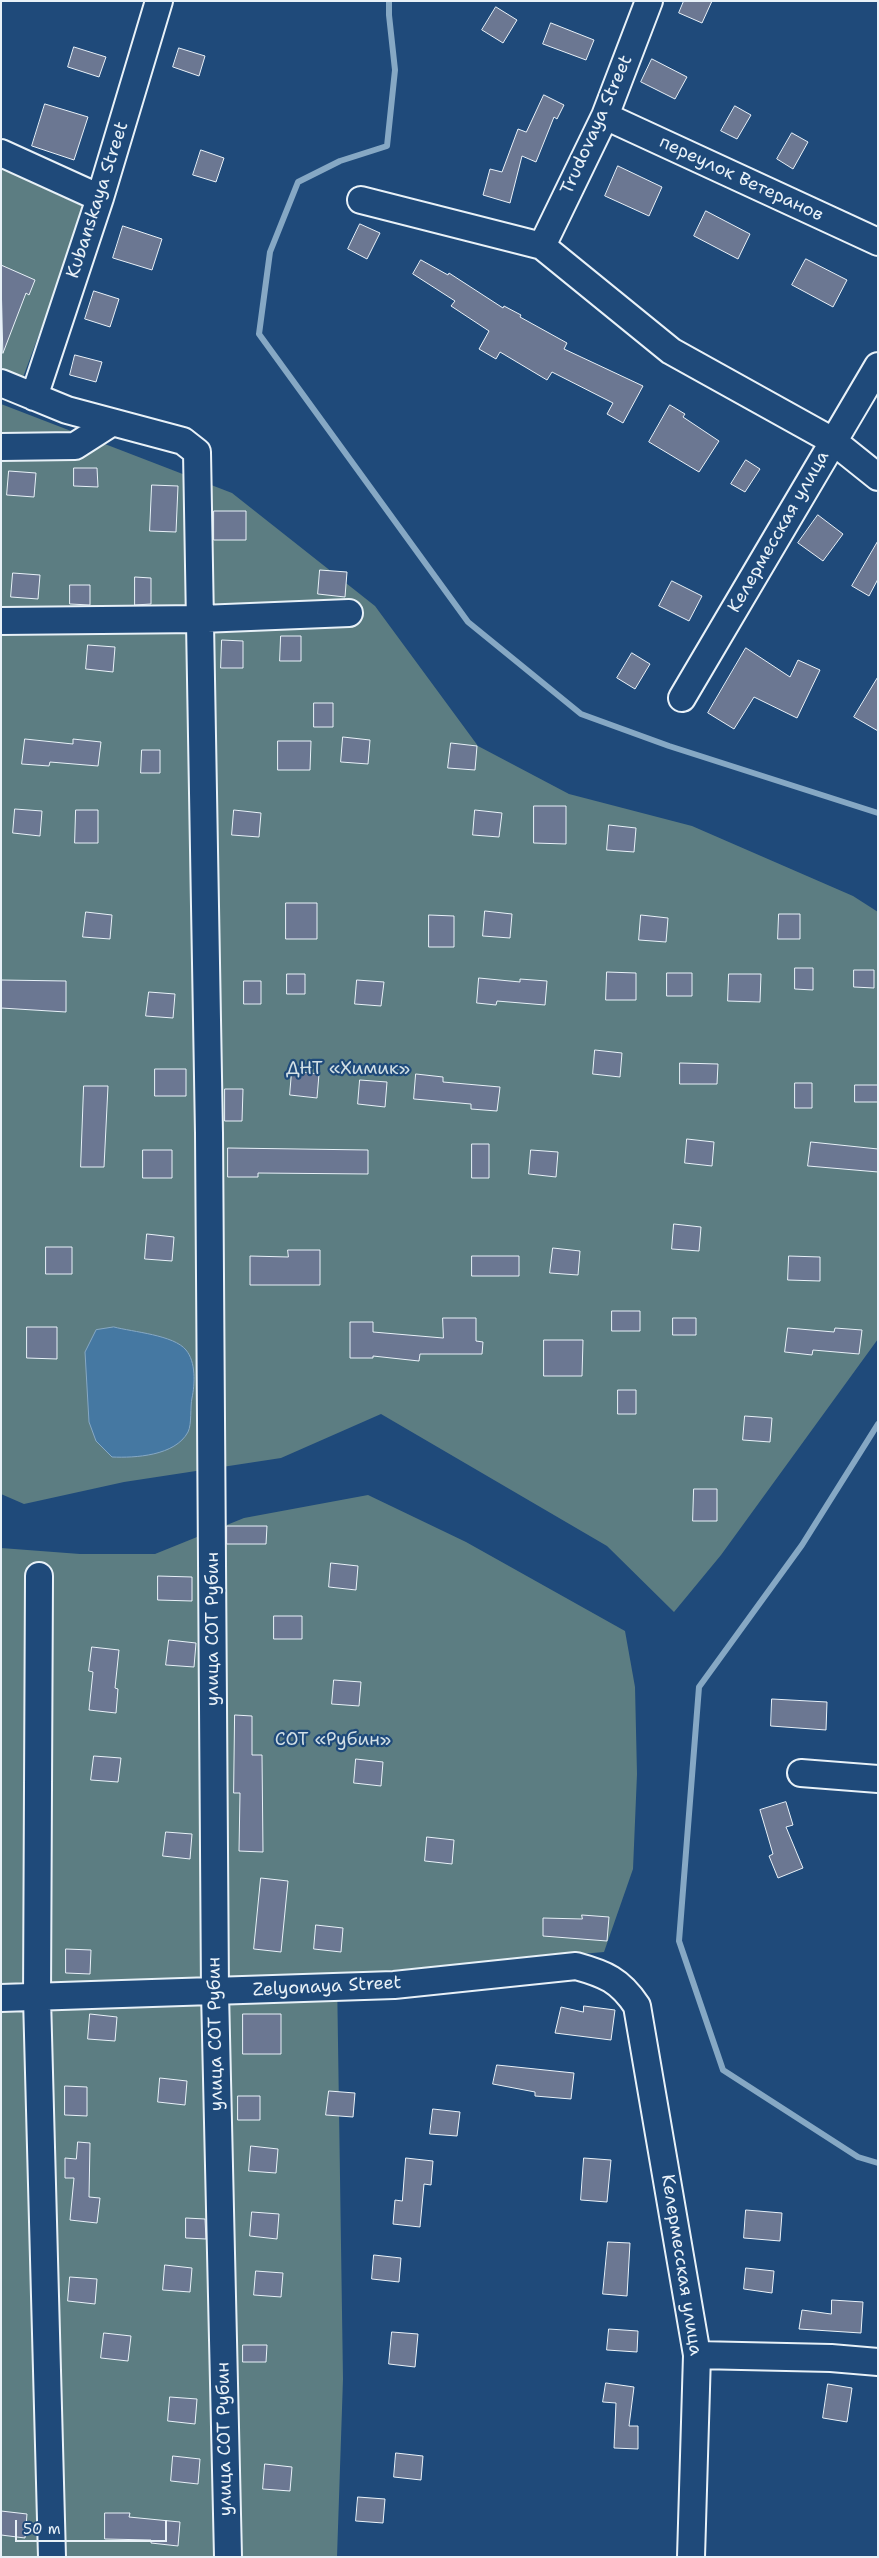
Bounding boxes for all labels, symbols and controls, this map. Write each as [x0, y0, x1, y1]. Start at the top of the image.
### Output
street label: Trudovaya Street [557, 52, 637, 198]
street label: Kubanskaya Street [62, 119, 134, 281]
street label: переулок Ветеранов [656, 132, 826, 226]
street label: Келермесская улица [724, 447, 834, 617]
park label: ДНТ «Химик» [286, 1058, 410, 1080]
street label: улица СОТ Рубин [202, 1552, 224, 1706]
park label: СОТ «Рубин» [275, 1729, 391, 1751]
street label: улица СОТ Рубин [204, 1957, 228, 2111]
street label: Zelyonaya Street [252, 1972, 402, 2002]
street label: Келермесская улица [656, 2173, 706, 2357]
street label: улица СОТ Рубин [213, 2362, 237, 2516]
scale bar [18, 2510, 170, 2542]
text: 50 m [23, 2519, 61, 2539]

